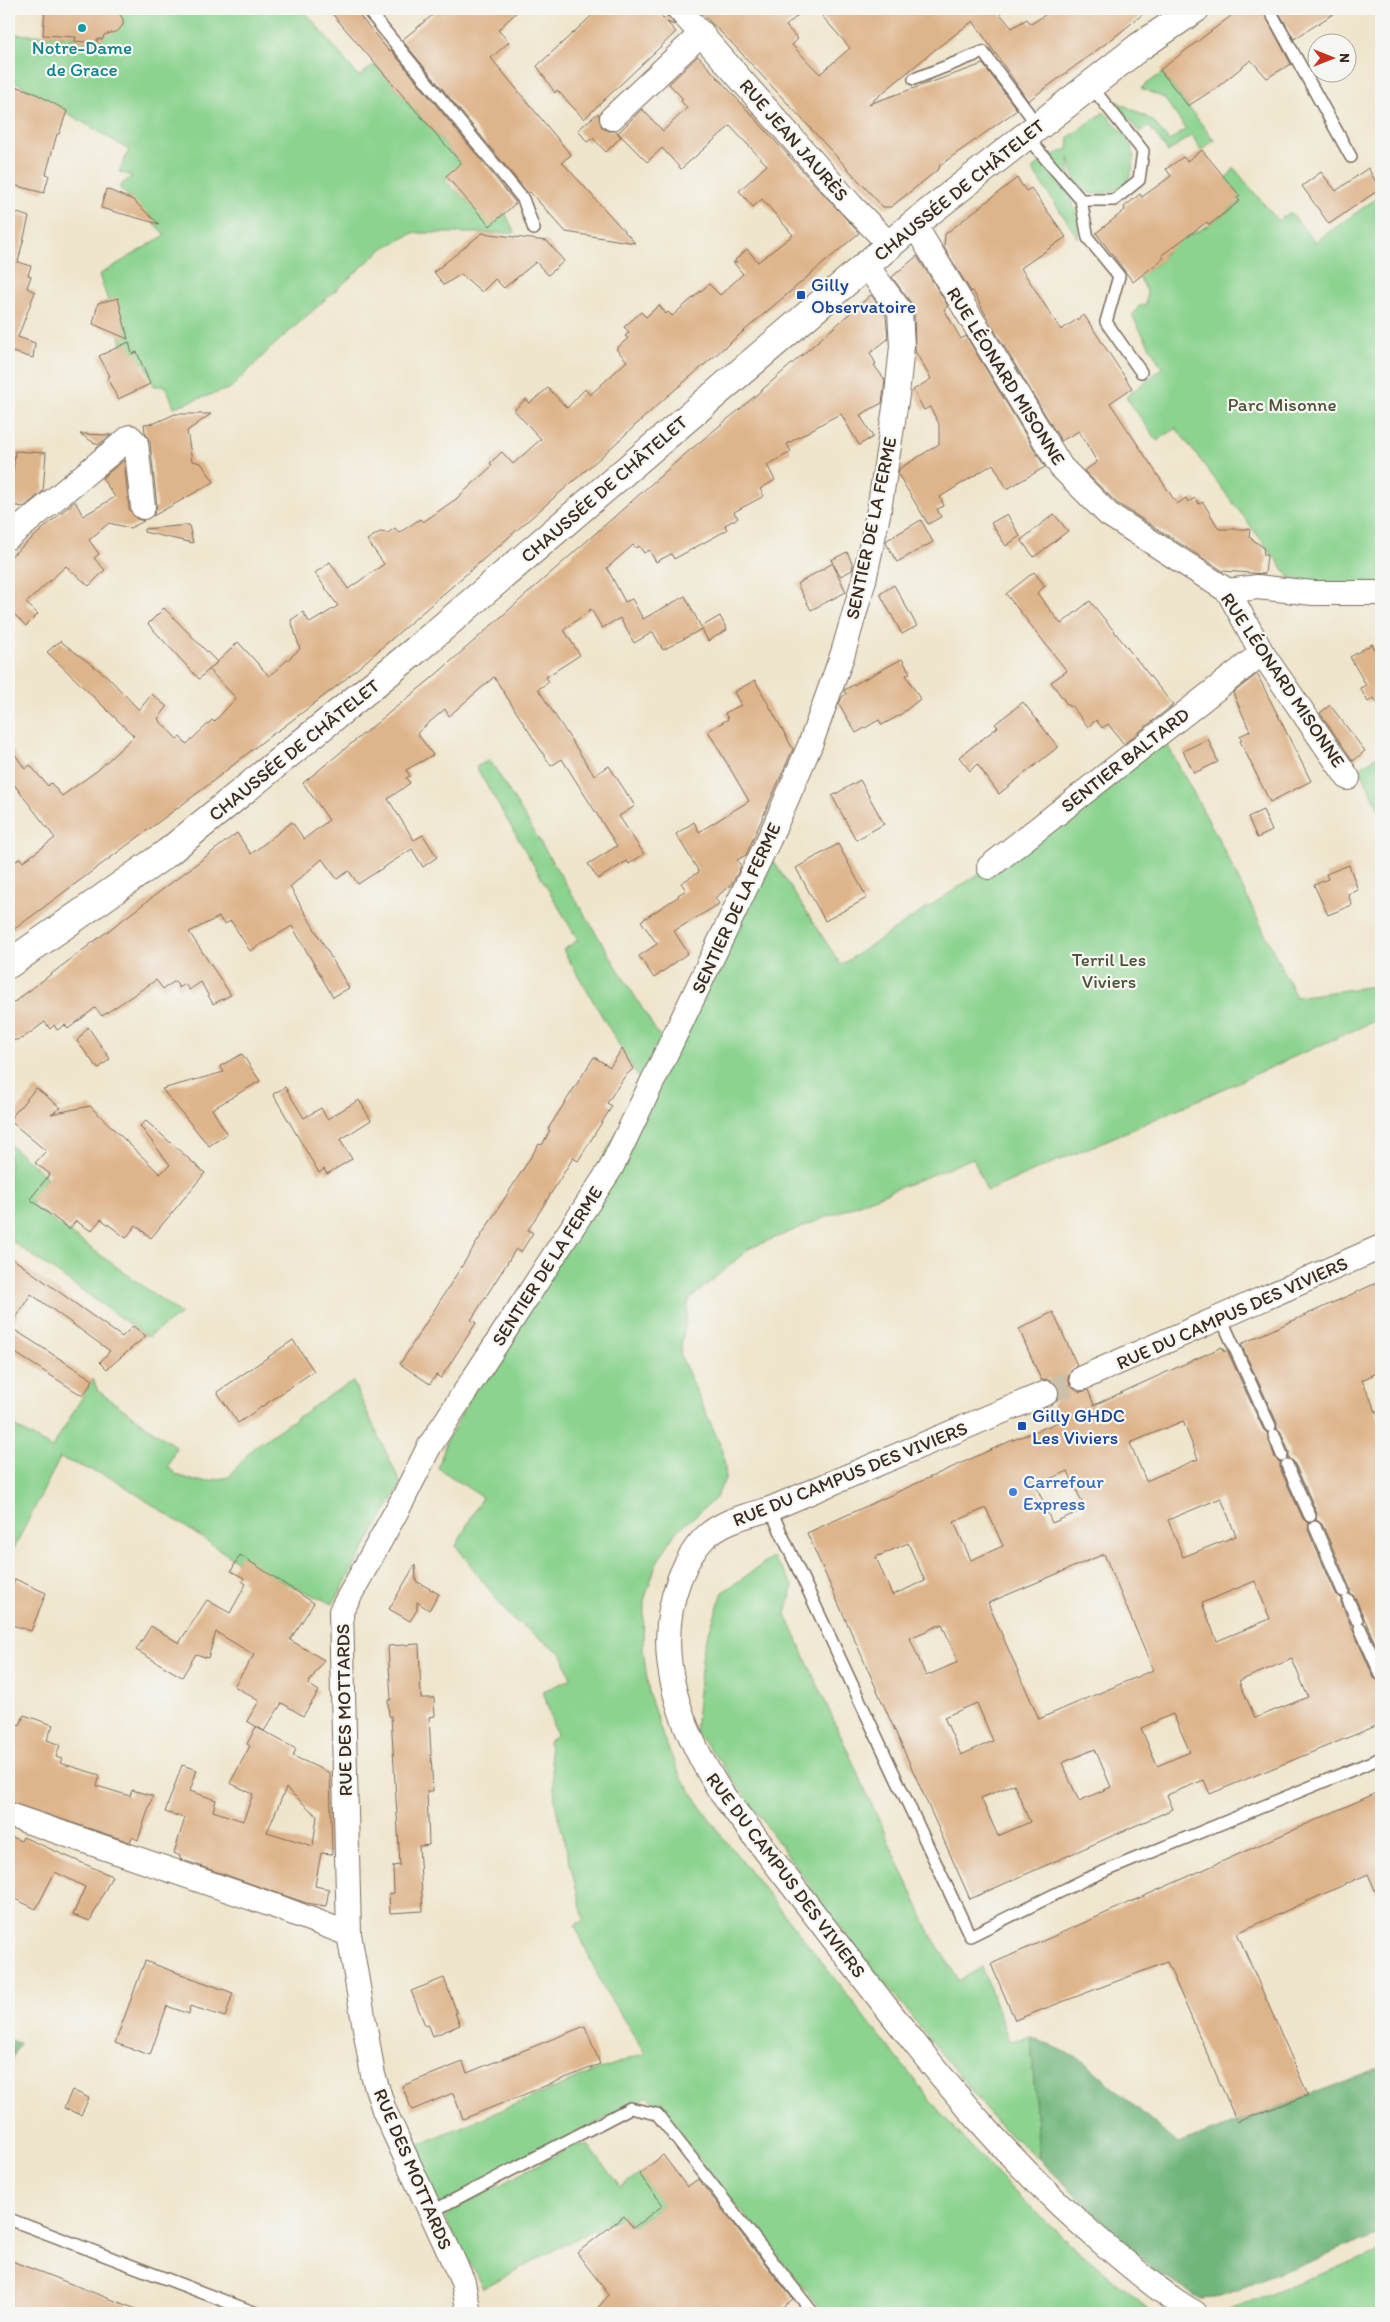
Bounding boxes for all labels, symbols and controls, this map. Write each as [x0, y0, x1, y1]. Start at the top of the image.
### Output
marker: Notre-Dame de Grace [76, 22, 88, 34]
north arrow [1308, 32, 1358, 82]
place label: Notre-Dame de Grace [32, 36, 132, 81]
text: N [1336, 53, 1353, 63]
street label: RUE JEAN JAURÈS [735, 74, 853, 206]
street label: CHAUSSÉE DE CHÂTELET [869, 114, 1049, 266]
place label: Gilly Observatoire [811, 273, 916, 318]
street label: RUE LÉONARD MISONNE [942, 283, 1070, 469]
marker: Gilly Observatoire [795, 289, 807, 301]
park label: Parc Misonne [1228, 393, 1336, 416]
street label: CHAUSSÉE DE CHÂTELET [516, 410, 692, 568]
street label: SENTIER DE LA FERME [840, 435, 902, 621]
street label: RUE LÉONARD MISONNE [1216, 588, 1350, 772]
street label: CHAUSSÉE DE CHÂTELET [204, 674, 384, 826]
street label: SENTIER BALTARD [1056, 703, 1194, 817]
street label: SENTIER DE LA FERME [686, 819, 786, 997]
park label: Terril Les Viviers [1072, 948, 1146, 993]
street label: SENTIER DE LA FERME [487, 1182, 607, 1350]
street label: RUE DU CAMPUS DES VIVIERS [1113, 1251, 1351, 1375]
place label: Gilly GHDC Les Viviers [1032, 1404, 1125, 1449]
street label: RUE DU CAMPUS DES VIVIERS [729, 1416, 971, 1532]
marker: Gilly GHDC Les Viviers [1016, 1420, 1028, 1432]
place label: Carrefour Express [1023, 1470, 1104, 1515]
marker: Carrefour Express [1007, 1486, 1019, 1498]
street label: RUE DES MOTTARDS [331, 1623, 357, 1797]
street label: RUE DU CAMPUS DES VIVIERS [701, 1768, 871, 1982]
street label: RUE DES MOTTARDS [369, 2085, 457, 2253]

